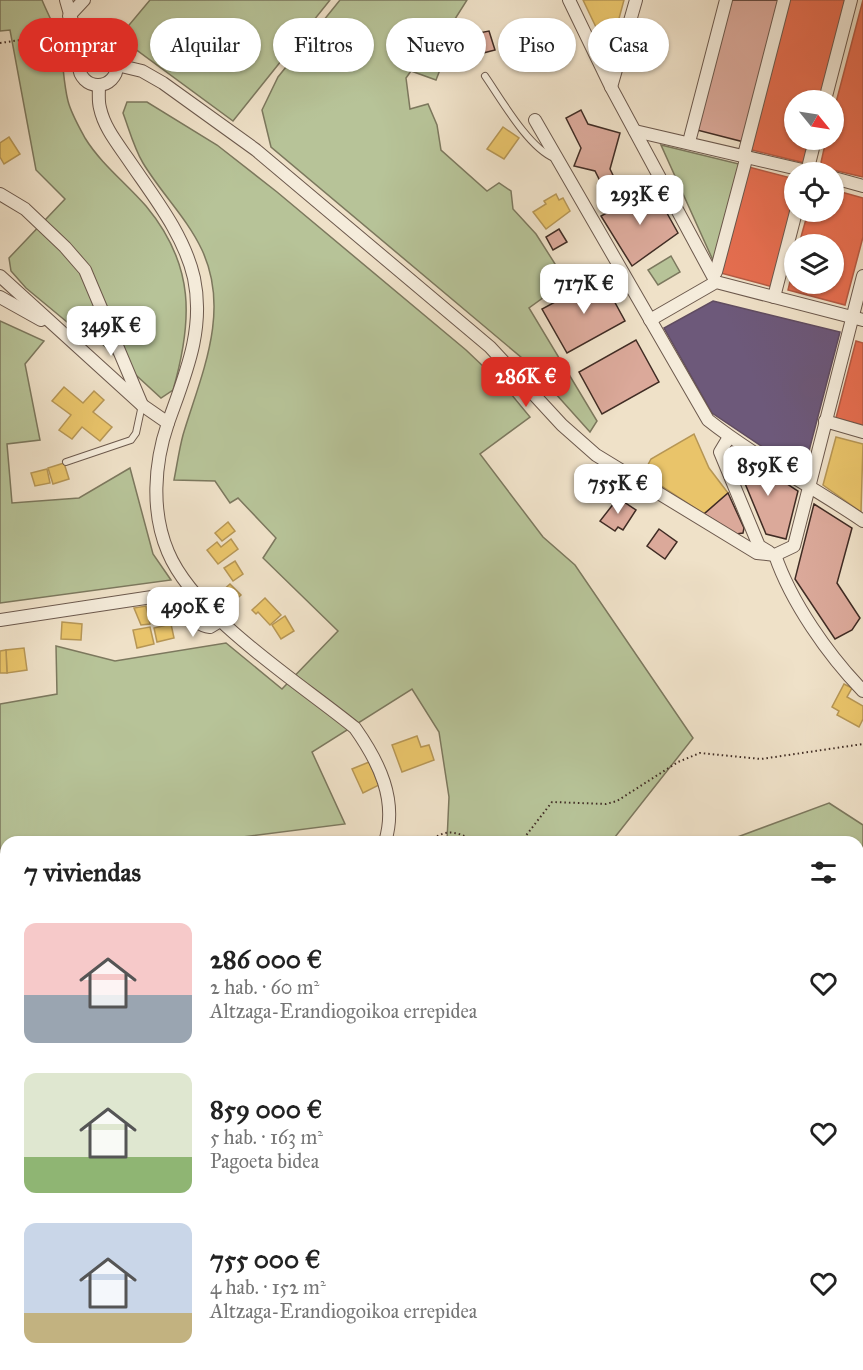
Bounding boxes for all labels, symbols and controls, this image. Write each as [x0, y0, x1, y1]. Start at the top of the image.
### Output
chip: Comprar [18, 18, 138, 72]
chip: Alquilar [150, 18, 261, 72]
chip: Filtros [273, 18, 374, 72]
chip: Nuevo [386, 18, 486, 72]
chip: Piso [498, 18, 576, 72]
chip: Casa [588, 18, 669, 72]
north arrow [784, 90, 844, 150]
map controls [784, 90, 844, 294]
button: locate [784, 162, 844, 222]
pin: 293K € [591, 175, 689, 226]
text: 293K € [610, 182, 670, 206]
button: layers [784, 234, 844, 294]
pin: 717K € [535, 264, 633, 315]
text: 717K € [554, 271, 614, 295]
pin: 349K € [62, 306, 160, 357]
text: 349K € [81, 313, 141, 337]
pin: 286K € [477, 357, 575, 408]
text: 286K € [495, 364, 557, 388]
pin: 859K € [719, 446, 817, 497]
text: 859K € [737, 453, 799, 477]
pin: 755K € [569, 464, 667, 515]
text: 755K € [588, 471, 648, 495]
pin: 490K € [144, 587, 242, 638]
text: 490K € [161, 594, 225, 618]
text: 7 viviendas [24, 856, 141, 888]
icon: filters [807, 856, 840, 889]
text: 286 000 € [210, 943, 322, 975]
icon: home [72, 947, 144, 1019]
icon: heart [807, 967, 840, 1000]
text: 2 hab. · 60 m² [210, 975, 319, 999]
text: Altzaga-Erandiogoikoa errepidea [210, 999, 477, 1023]
text: 859 000 € [210, 1093, 322, 1125]
icon: home [72, 1097, 144, 1169]
icon: heart [807, 1117, 840, 1150]
text: 5 hab. · 163 m² [210, 1125, 323, 1149]
text: Pagoeta bidea [210, 1149, 319, 1173]
text: 755 000 € [210, 1243, 320, 1275]
icon: home [72, 1247, 144, 1319]
icon: heart [807, 1267, 840, 1300]
text: 4 hab. · 152 m² [210, 1275, 326, 1299]
text: Altzaga-Erandiogoikoa errepidea [210, 1299, 477, 1323]

